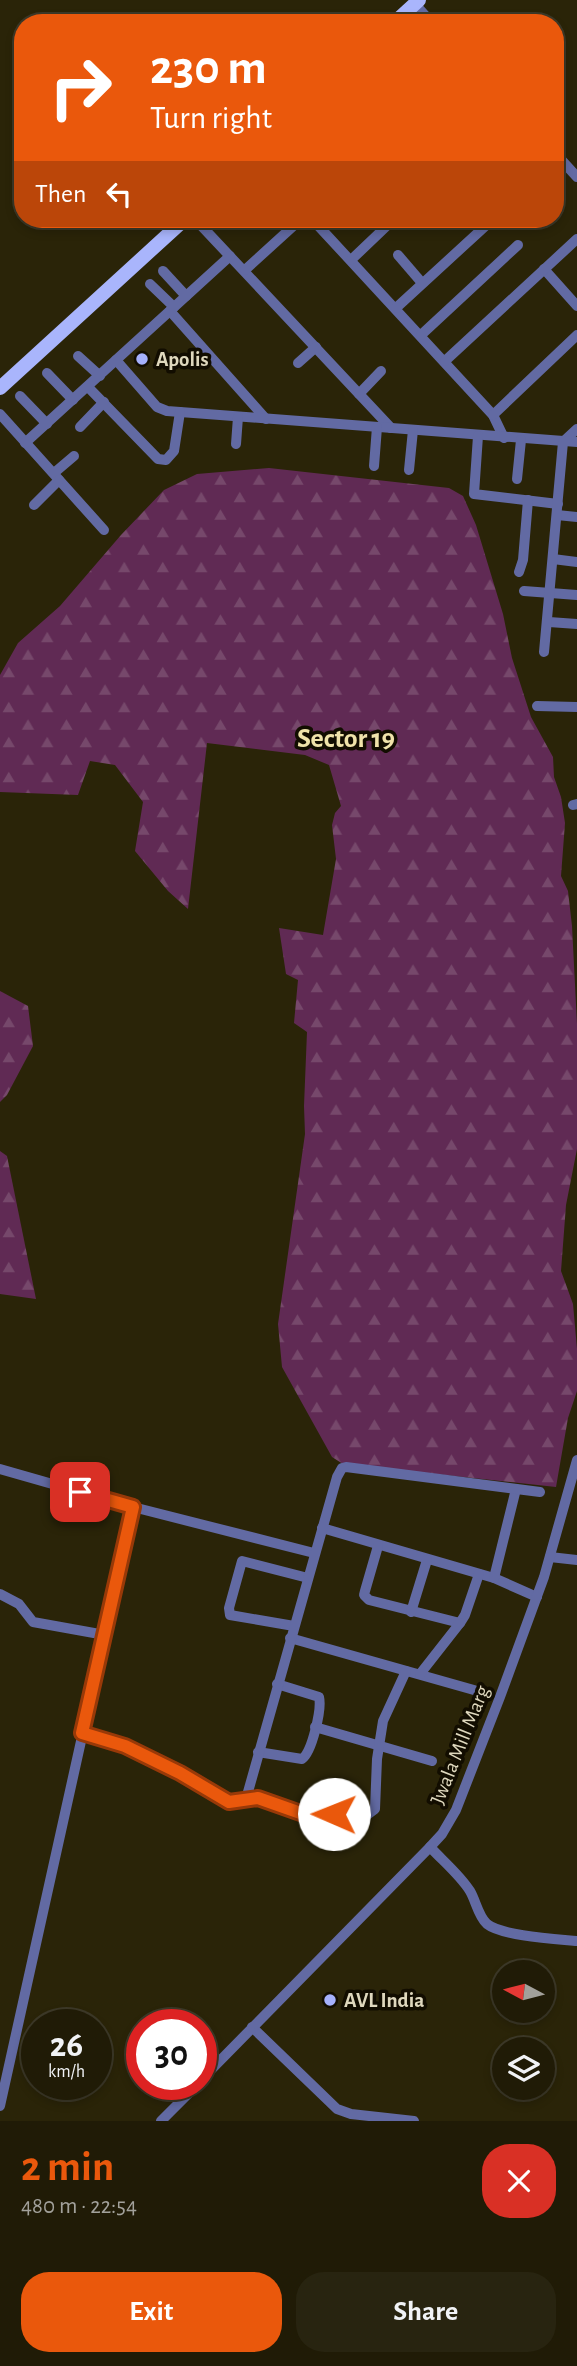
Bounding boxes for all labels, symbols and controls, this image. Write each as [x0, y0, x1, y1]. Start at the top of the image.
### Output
icon: right [35, 42, 126, 133]
text: 230 m [150, 44, 267, 93]
text: Turn right [150, 102, 272, 134]
icon: left [100, 175, 138, 213]
text: Then [35, 181, 86, 207]
place label: Apolis [156, 349, 209, 370]
marker: Apolis [134, 351, 150, 367]
district label: Sector 19 [297, 725, 395, 753]
pin [50, 1462, 110, 1522]
icon: arrive [61, 1473, 99, 1511]
street label: Jwala Mill Marg [427, 1682, 494, 1807]
position arrow [297, 1777, 371, 1851]
north arrow [492, 1960, 555, 2023]
map controls [492, 1960, 555, 2100]
place label: AVL India [344, 1990, 424, 2011]
marker: AVL India [322, 1992, 338, 2008]
speed limit sign: 30 [126, 2009, 217, 2100]
text: 26 [50, 2028, 83, 2063]
button: layers [492, 2037, 555, 2100]
text: km/h [48, 2063, 85, 2081]
button: close [482, 2144, 556, 2218]
text: 2 min [21, 2146, 114, 2188]
text: 480 m · 22:54 [21, 2195, 137, 2218]
button: Exit [21, 2272, 282, 2352]
button: Share [296, 2272, 556, 2352]

